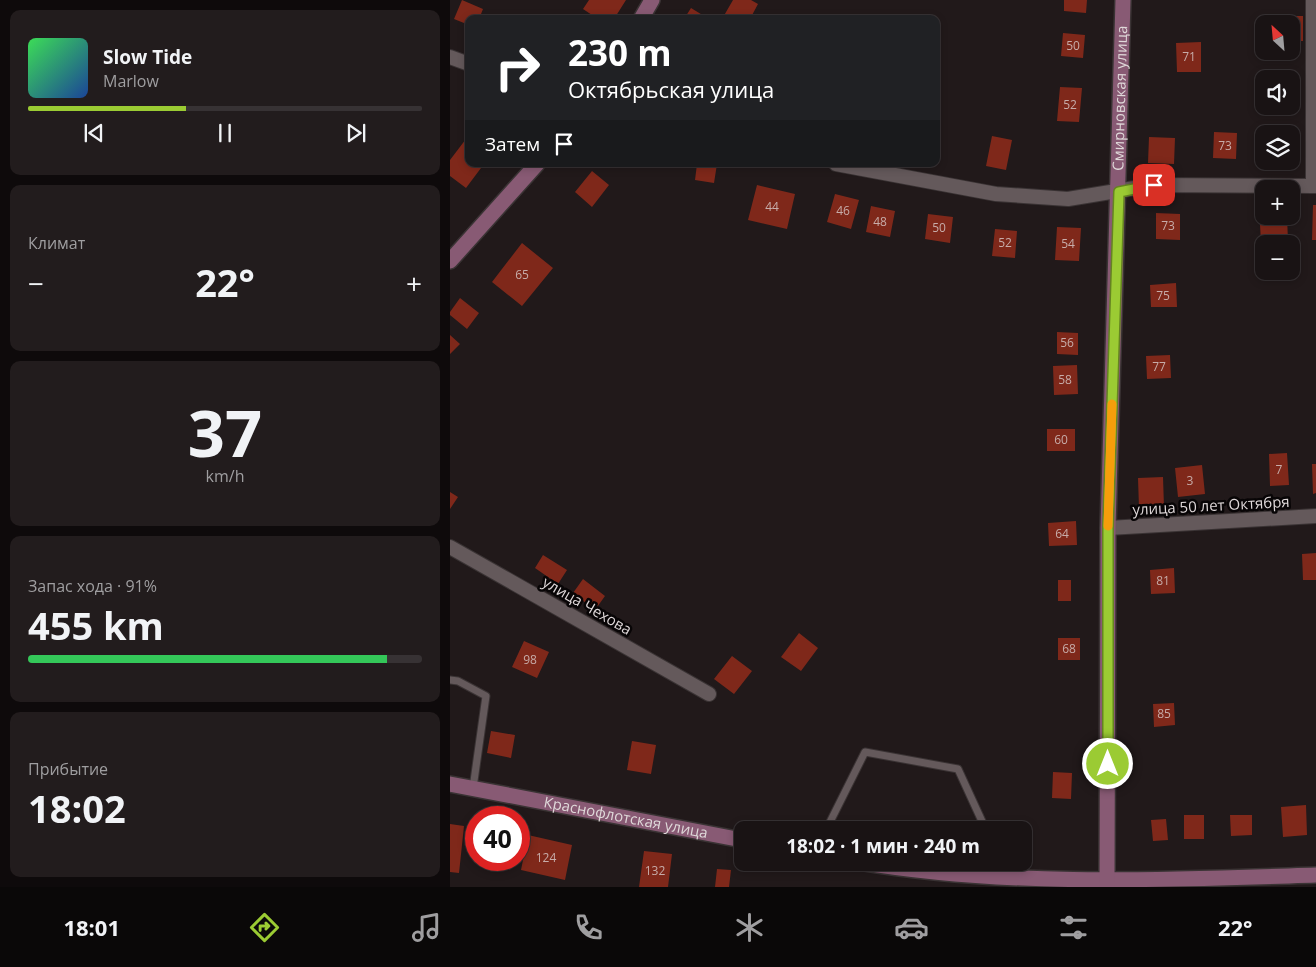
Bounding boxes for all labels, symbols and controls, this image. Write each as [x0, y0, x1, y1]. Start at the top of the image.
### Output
north arrow [1255, 15, 1300, 60]
map controls [1255, 15, 1300, 280]
street label: Смирновская улица [1107, 25, 1131, 171]
text: 230 m [568, 29, 672, 76]
icon: right [485, 35, 550, 100]
house number: 50 [1066, 37, 1080, 54]
text: Slow Tide [103, 44, 192, 70]
house number: 71 [1182, 48, 1196, 65]
text: Marlow [103, 70, 159, 92]
button: sound [1255, 70, 1300, 115]
text: Октябрьская улица [568, 74, 774, 104]
house number: 52 [1063, 96, 1077, 113]
icon: previous [80, 119, 108, 147]
icon: pause [211, 119, 239, 147]
icon: next [342, 119, 370, 147]
button: layers [1255, 125, 1300, 170]
icon: arrive [550, 130, 578, 158]
text: Затем [485, 131, 540, 157]
house number: 73 [1218, 137, 1232, 154]
pin [1133, 164, 1175, 206]
icon: arrive [1140, 171, 1168, 199]
button: + [1255, 180, 1300, 225]
house number: 44 [765, 198, 779, 215]
house number: 46 [836, 202, 850, 219]
house number: 48 [873, 213, 887, 230]
house number: 73 [1161, 217, 1175, 234]
house number: 50 [932, 219, 946, 236]
text: Климат [28, 232, 85, 254]
house number: 52 [998, 234, 1012, 251]
house number: 54 [1061, 235, 1075, 252]
button: − [1255, 235, 1300, 280]
text: 22° [195, 256, 255, 308]
text: − [28, 264, 44, 302]
text: + [406, 264, 422, 302]
house number: 65 [515, 266, 529, 283]
house number: 75 [1156, 287, 1170, 304]
house number: 56 [1060, 334, 1074, 351]
house number: 77 [1152, 358, 1166, 375]
house number: 58 [1058, 371, 1072, 388]
text: 37 [188, 388, 262, 476]
house number: 60 [1054, 431, 1068, 448]
house number: 7 [1276, 461, 1283, 478]
text: km/h [206, 465, 244, 487]
house number: 3 [1187, 472, 1194, 489]
street label: улица 50 лет Октября [1132, 491, 1290, 519]
house number: 64 [1055, 525, 1069, 542]
street label: улица Чехова [539, 571, 636, 639]
house number: 81 [1156, 572, 1170, 589]
text: Запас хода · 91% [28, 575, 157, 597]
text: 455 km [28, 599, 164, 651]
house number: 68 [1062, 640, 1076, 657]
house number: 98 [523, 651, 537, 668]
house number: 85 [1157, 705, 1171, 722]
position arrow [1081, 737, 1133, 789]
text: Прибытие [28, 758, 108, 780]
text: 18:02 [28, 782, 126, 834]
street label: Краснофлотская улица [542, 791, 710, 842]
speed limit sign: 40 [465, 806, 530, 871]
text: 18:02 · 1 мин · 240 m [786, 833, 980, 859]
house number: 124 [536, 849, 556, 866]
house number: 132 [645, 862, 665, 879]
icon: directions [247, 910, 282, 945]
icon: music [409, 910, 444, 945]
icon: phone [571, 910, 606, 945]
icon: climate [732, 910, 767, 945]
icon: car [894, 910, 929, 945]
icon: filters [1056, 910, 1091, 945]
text: 18:01 [63, 912, 120, 942]
text: 22° [1218, 912, 1253, 942]

